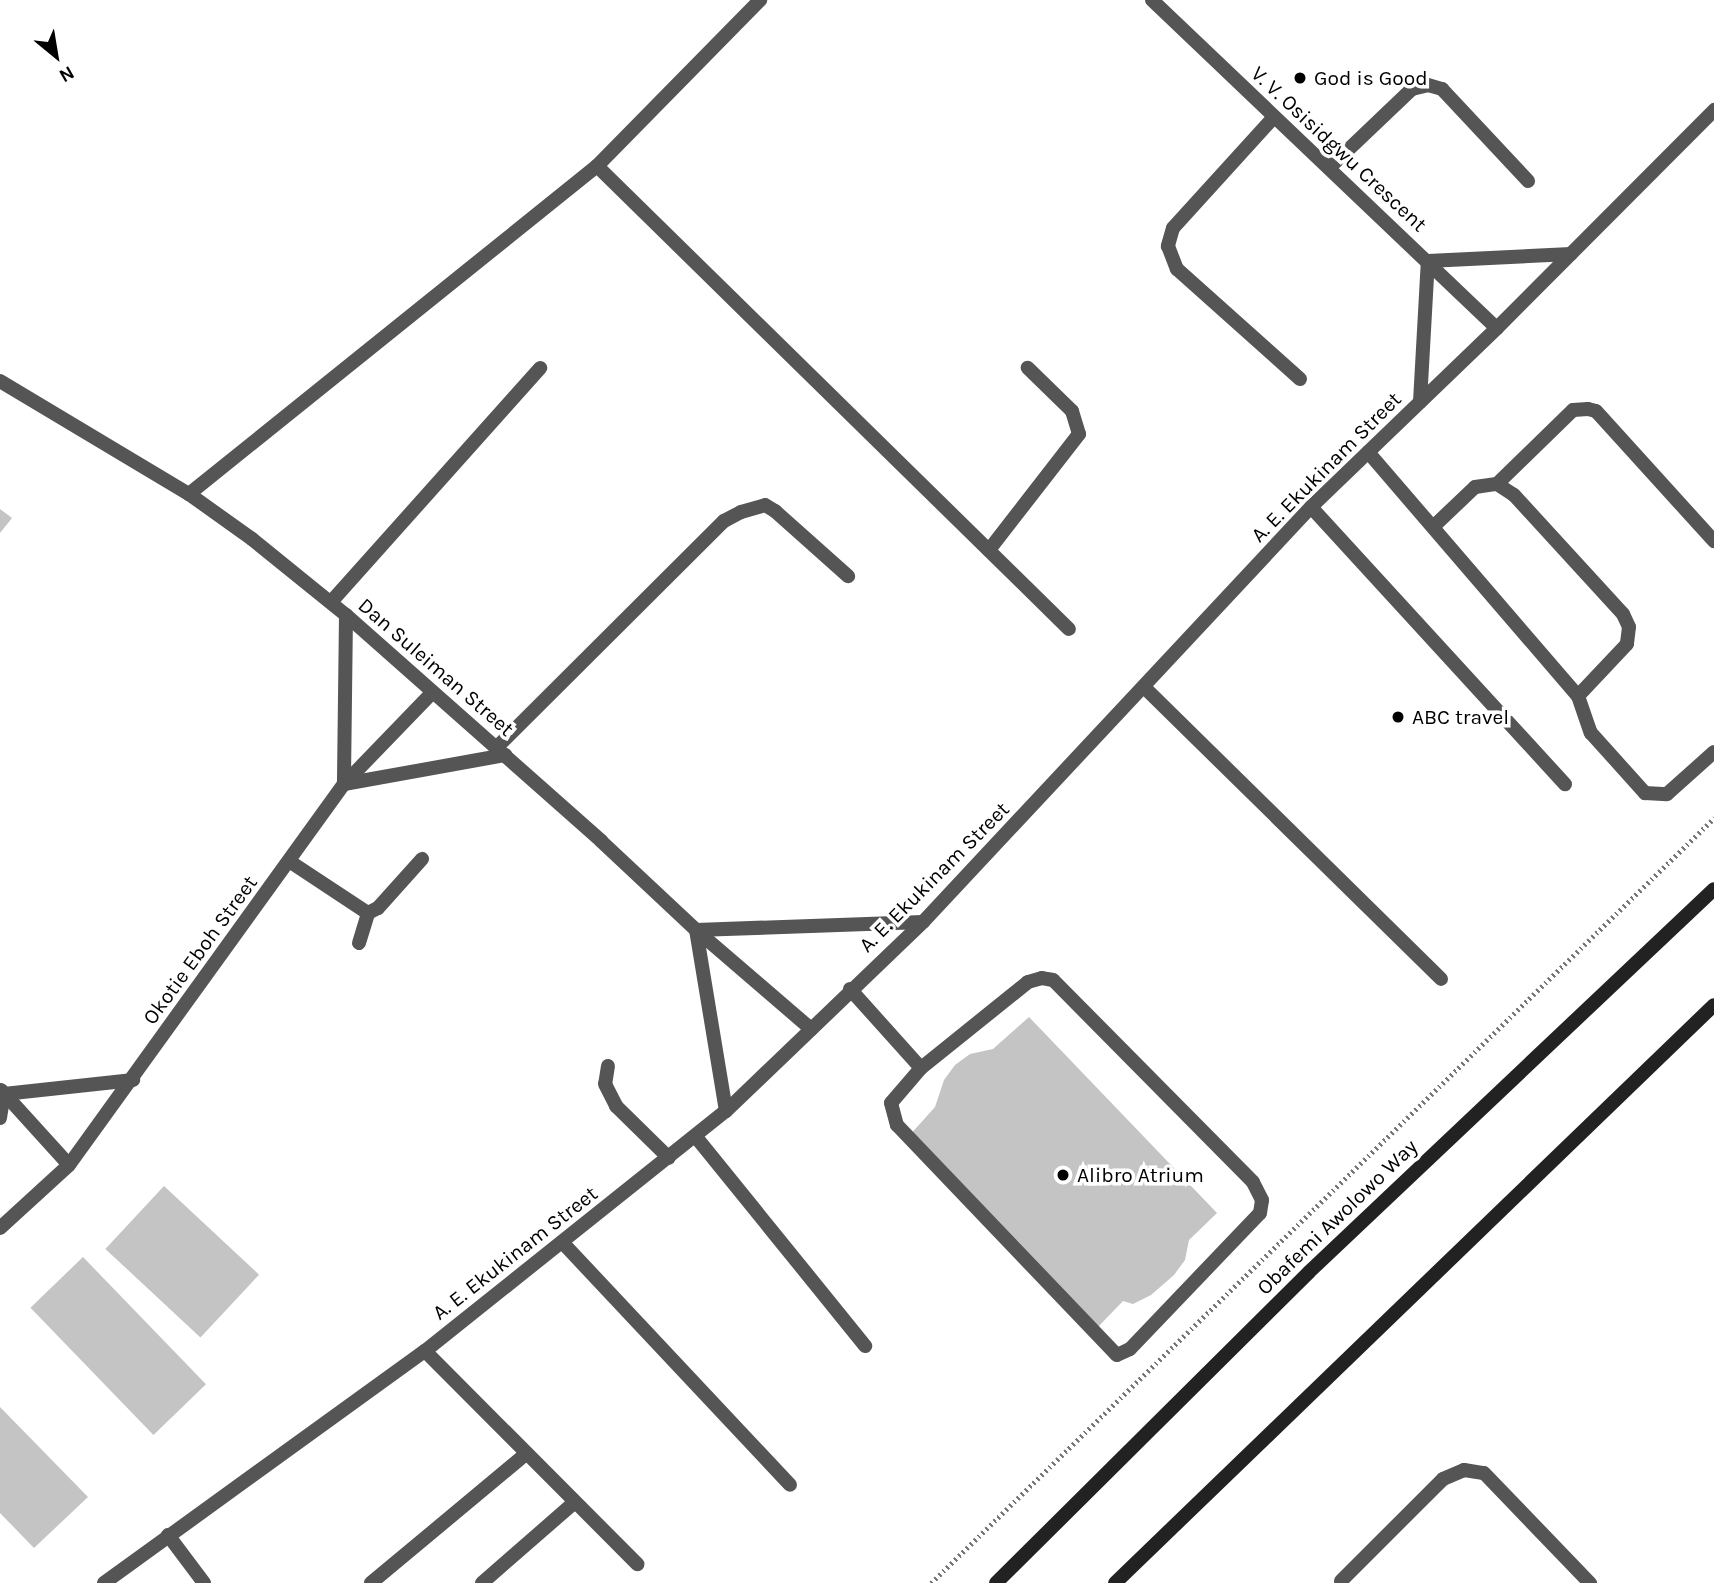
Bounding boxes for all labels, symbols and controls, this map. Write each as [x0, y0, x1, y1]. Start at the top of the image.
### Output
north arrow [21, 21, 91, 91]
text: N [55, 61, 78, 87]
street label: V. V. Osisidgwu Crescent [1246, 61, 1432, 237]
place label: God is Good [1314, 65, 1428, 91]
marker: God is Good [1292, 70, 1308, 86]
street label: A. E. Ekukinam Street [1246, 387, 1406, 547]
street label: Dan Suleiman Street [353, 593, 519, 741]
place label: ABC travel [1412, 704, 1509, 730]
marker: ABC travel [1390, 709, 1406, 725]
street label: A. E. Ekukinam Street [854, 797, 1014, 957]
street label: Okotie Eboh Street [138, 871, 262, 1029]
street label: Obafemi Awolowo Way [1252, 1134, 1422, 1300]
place label: Alibro Atrium [1077, 1162, 1204, 1188]
marker: Alibro Atrium [1055, 1167, 1071, 1183]
street label: A. E. Ekukinam Street [428, 1181, 602, 1325]

